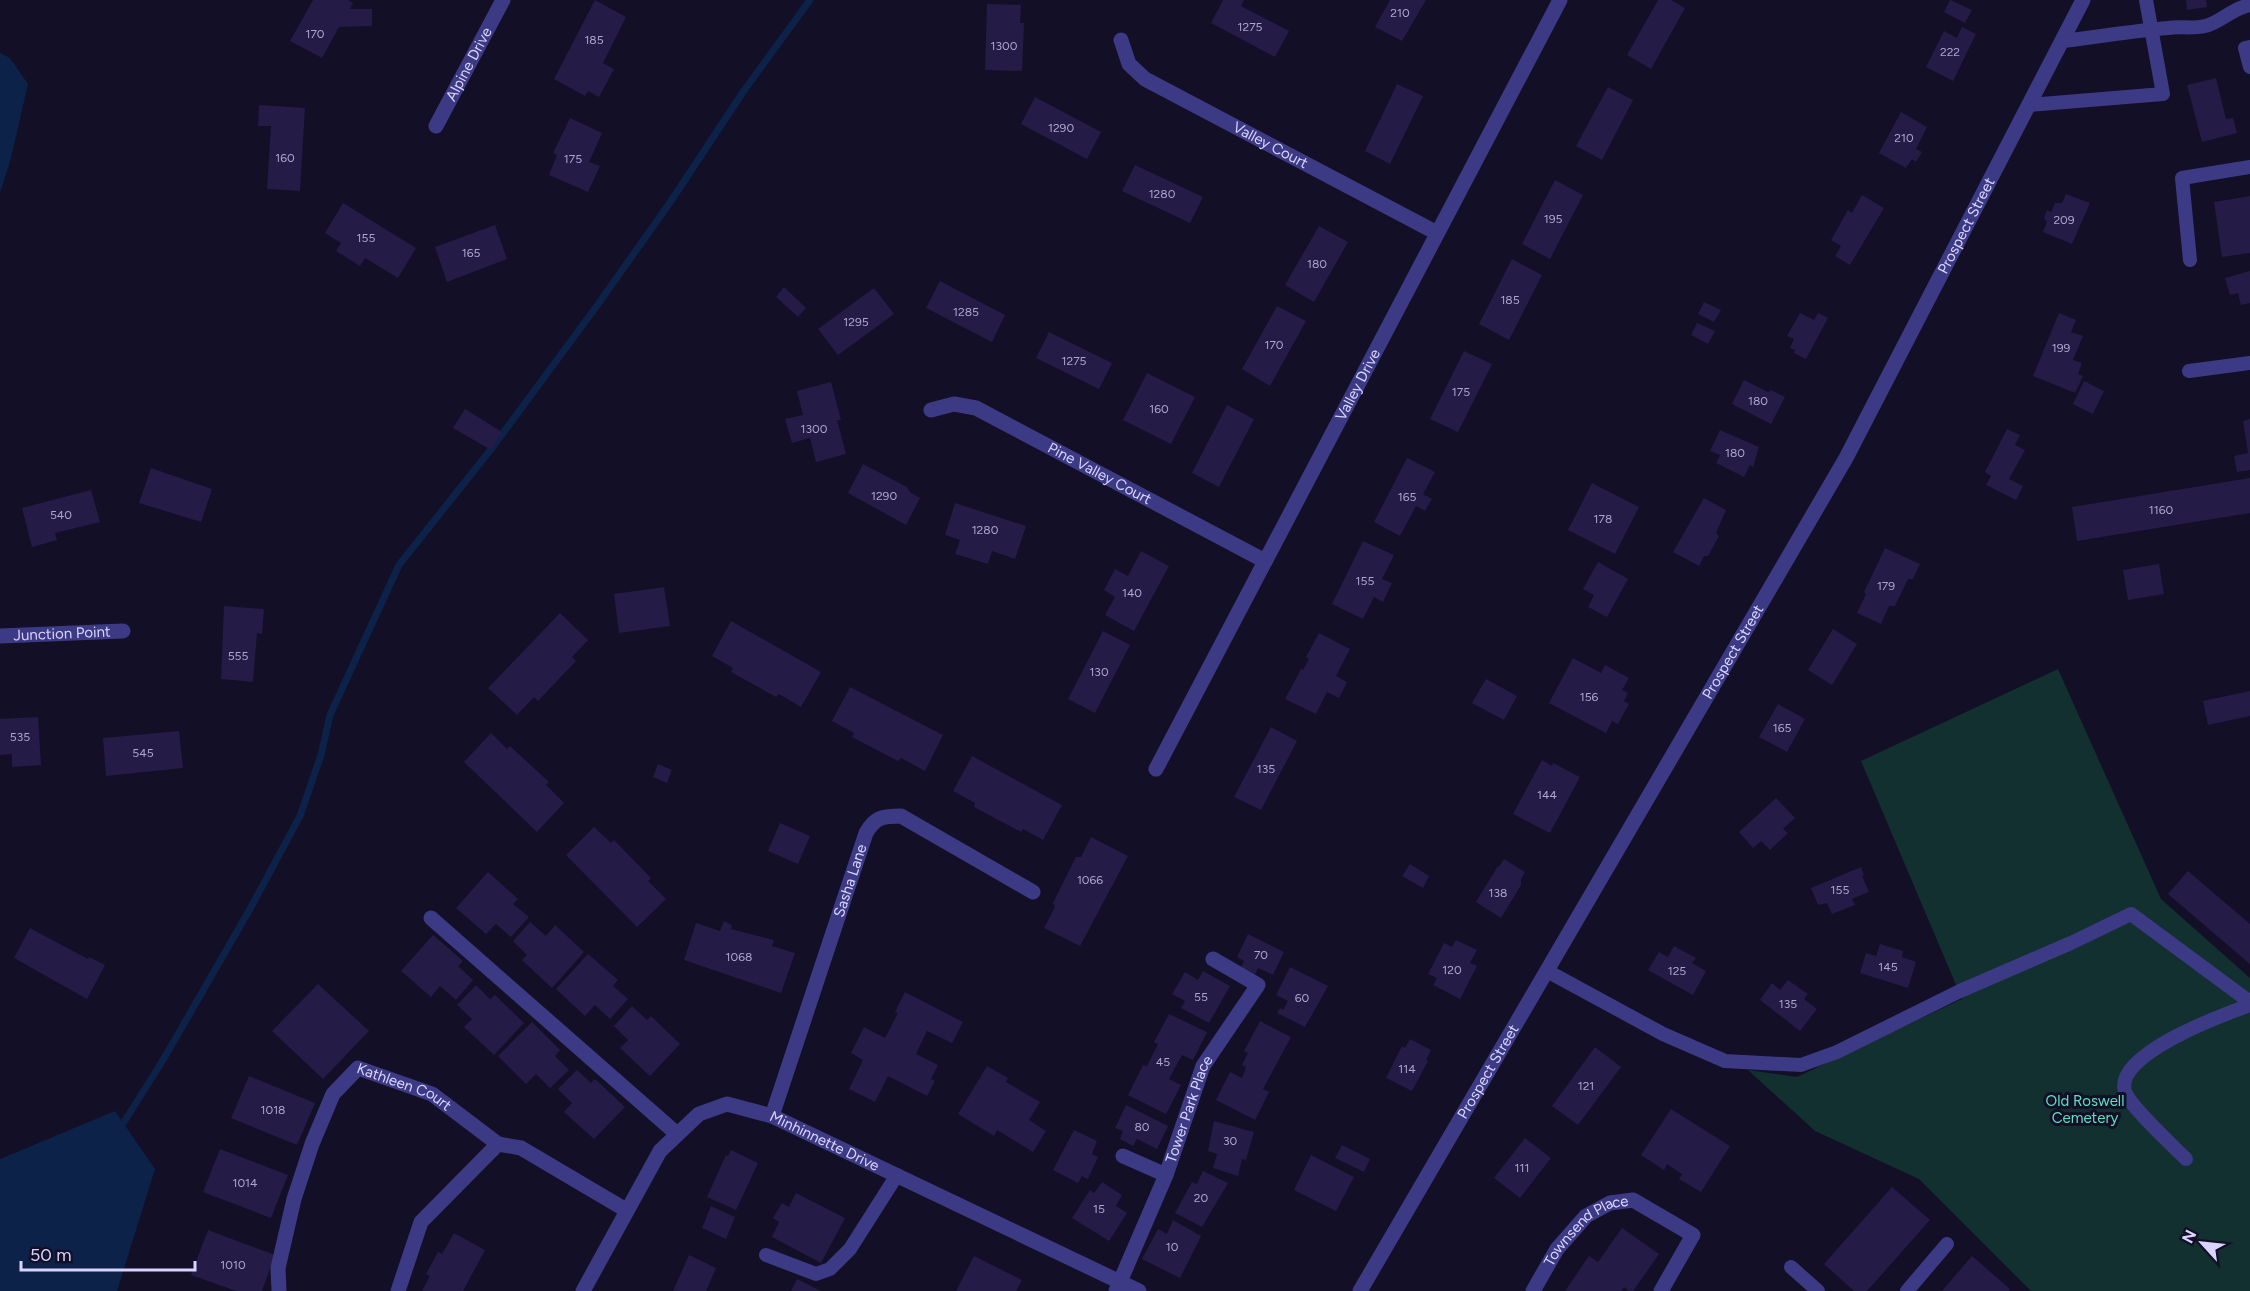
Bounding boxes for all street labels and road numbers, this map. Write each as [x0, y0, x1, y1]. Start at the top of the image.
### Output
street label: Alpine Drive [442, 24, 496, 104]
street label: Valley Court [1230, 118, 1311, 172]
street label: Prospect Street [1934, 174, 1999, 277]
street label: Valley Drive [1332, 346, 1384, 424]
street label: Pine Valley Court [1045, 439, 1155, 508]
street label: Prospect Street [1698, 601, 1768, 702]
street label: Junction Point [13, 622, 111, 644]
street label: Sasha Lane [830, 842, 871, 919]
street label: Prospect Street [1454, 1021, 1523, 1122]
street label: Tower Park Place [1162, 1052, 1217, 1165]
street label: Kathleen Court [354, 1059, 455, 1115]
street label: Minhinnette Drive [767, 1107, 882, 1175]
street label: Townsend Place [1540, 1192, 1629, 1269]

